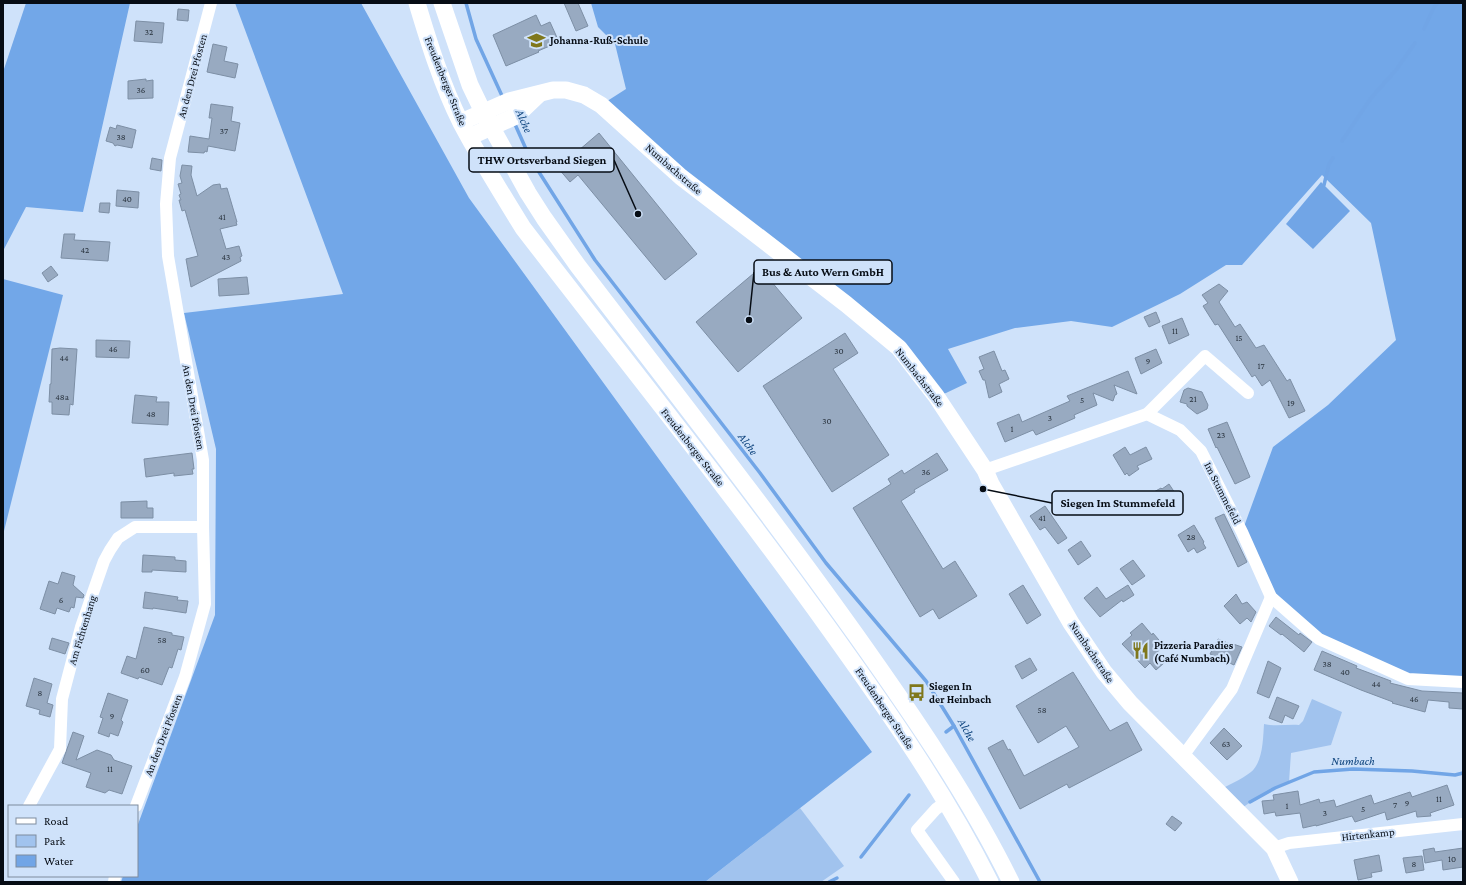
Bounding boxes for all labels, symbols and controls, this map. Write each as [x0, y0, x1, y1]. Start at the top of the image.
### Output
house number: 32 [145, 27, 153, 37]
school or university icon: Johanna-Ruß-Schule [527, 30, 547, 50]
street label: An den Drei Pfosten [175, 33, 209, 119]
place label: Johanna-Ruß-Schule [549, 34, 648, 46]
street label: Freudenberger Straße [422, 35, 469, 128]
house number: 36 [137, 85, 146, 95]
water label: Alche [512, 106, 536, 135]
house number: 37 [220, 126, 228, 136]
house number: 38 [116, 132, 126, 142]
street label: Numbachstraße [643, 141, 705, 197]
callout: THW Ortsverband Siegen [469, 148, 614, 172]
text: THW Ortsverband Siegen [478, 153, 607, 167]
house number: 40 [122, 194, 132, 204]
house number: 41 [218, 212, 226, 222]
house number: 42 [81, 245, 89, 255]
house number: 43 [222, 252, 230, 262]
callout: Bus & Auto Wern GmbH [754, 260, 892, 284]
text: Bus & Auto Wern GmbH [762, 265, 884, 279]
house number: 11 [1172, 326, 1178, 336]
house number: 15 [1235, 333, 1243, 343]
house number: 46 [108, 344, 118, 354]
street label: Numbachstraße [893, 345, 947, 409]
house number: 30 [834, 346, 844, 356]
house number: 44 [59, 353, 69, 363]
house number: 9 [1146, 356, 1151, 366]
house number: 17 [1257, 361, 1265, 371]
street label: An den Drei Pfosten [181, 363, 207, 451]
house number: 48a [55, 392, 69, 402]
house number: 21 [1189, 394, 1197, 404]
house number: 5 [1080, 395, 1084, 405]
house number: 19 [1287, 398, 1295, 408]
street label: Freudenberger Straße [658, 406, 727, 489]
house number: 48 [146, 409, 156, 419]
house number: 3 [1048, 413, 1052, 423]
house number: 30 [822, 416, 832, 426]
house number: 1 [1011, 424, 1014, 434]
water label: Alche [735, 429, 761, 458]
house number: 23 [1217, 430, 1225, 440]
street label: Im Stummefeld [1202, 460, 1244, 526]
house number: 36 [922, 467, 931, 477]
callout: Siegen Im Stummefeld [1052, 491, 1183, 515]
text: Siegen Im Stummefeld [1061, 496, 1176, 510]
house number: 41 [1038, 513, 1046, 523]
house number: 28 [1186, 532, 1196, 542]
street label: Am Fichtenhang [66, 593, 99, 667]
house number: 6 [59, 595, 64, 605]
street label: Numbachstraße [1067, 619, 1117, 685]
house number: 58 [157, 635, 167, 645]
place label: Pizzeria Paradies (Café Numbach) [1154, 639, 1234, 665]
restaurant icon: Pizzeria Paradies (Café Numbach) [1131, 641, 1151, 661]
house number: 38 [1322, 659, 1332, 669]
house number: 60 [140, 665, 150, 675]
street label: Freudenberger Straße [853, 665, 917, 751]
house number: 40 [1340, 667, 1350, 677]
house number: 44 [1371, 679, 1381, 689]
place label: Siegen In der Heinbach [929, 680, 992, 705]
bus stop icon: Siegen In der Heinbach [906, 682, 926, 702]
house number: 8 [38, 688, 43, 698]
street label: An den Drei Pfosten [142, 692, 184, 777]
house number: 46 [1409, 694, 1419, 704]
house number: 58 [1037, 705, 1047, 715]
house number: 9 [110, 711, 115, 721]
water label: Alche [955, 715, 979, 744]
house number: 63 [1222, 739, 1230, 749]
water label: Numbach [1331, 754, 1375, 768]
house number: 11 [107, 764, 113, 774]
house number: 11 [1436, 794, 1442, 804]
house number: 9 [1405, 798, 1410, 808]
house number: 7 [1393, 800, 1397, 810]
house number: 1 [1286, 801, 1289, 811]
house number: 5 [1361, 804, 1365, 814]
legend [8, 805, 138, 877]
house number: 3 [1323, 808, 1327, 818]
text: Road [44, 814, 69, 828]
street label: Hirtenkamp [1341, 825, 1395, 844]
text: Park [44, 834, 66, 848]
text: Water [44, 854, 74, 868]
house number: 10 [1448, 854, 1456, 864]
house number: 8 [1412, 859, 1417, 869]

